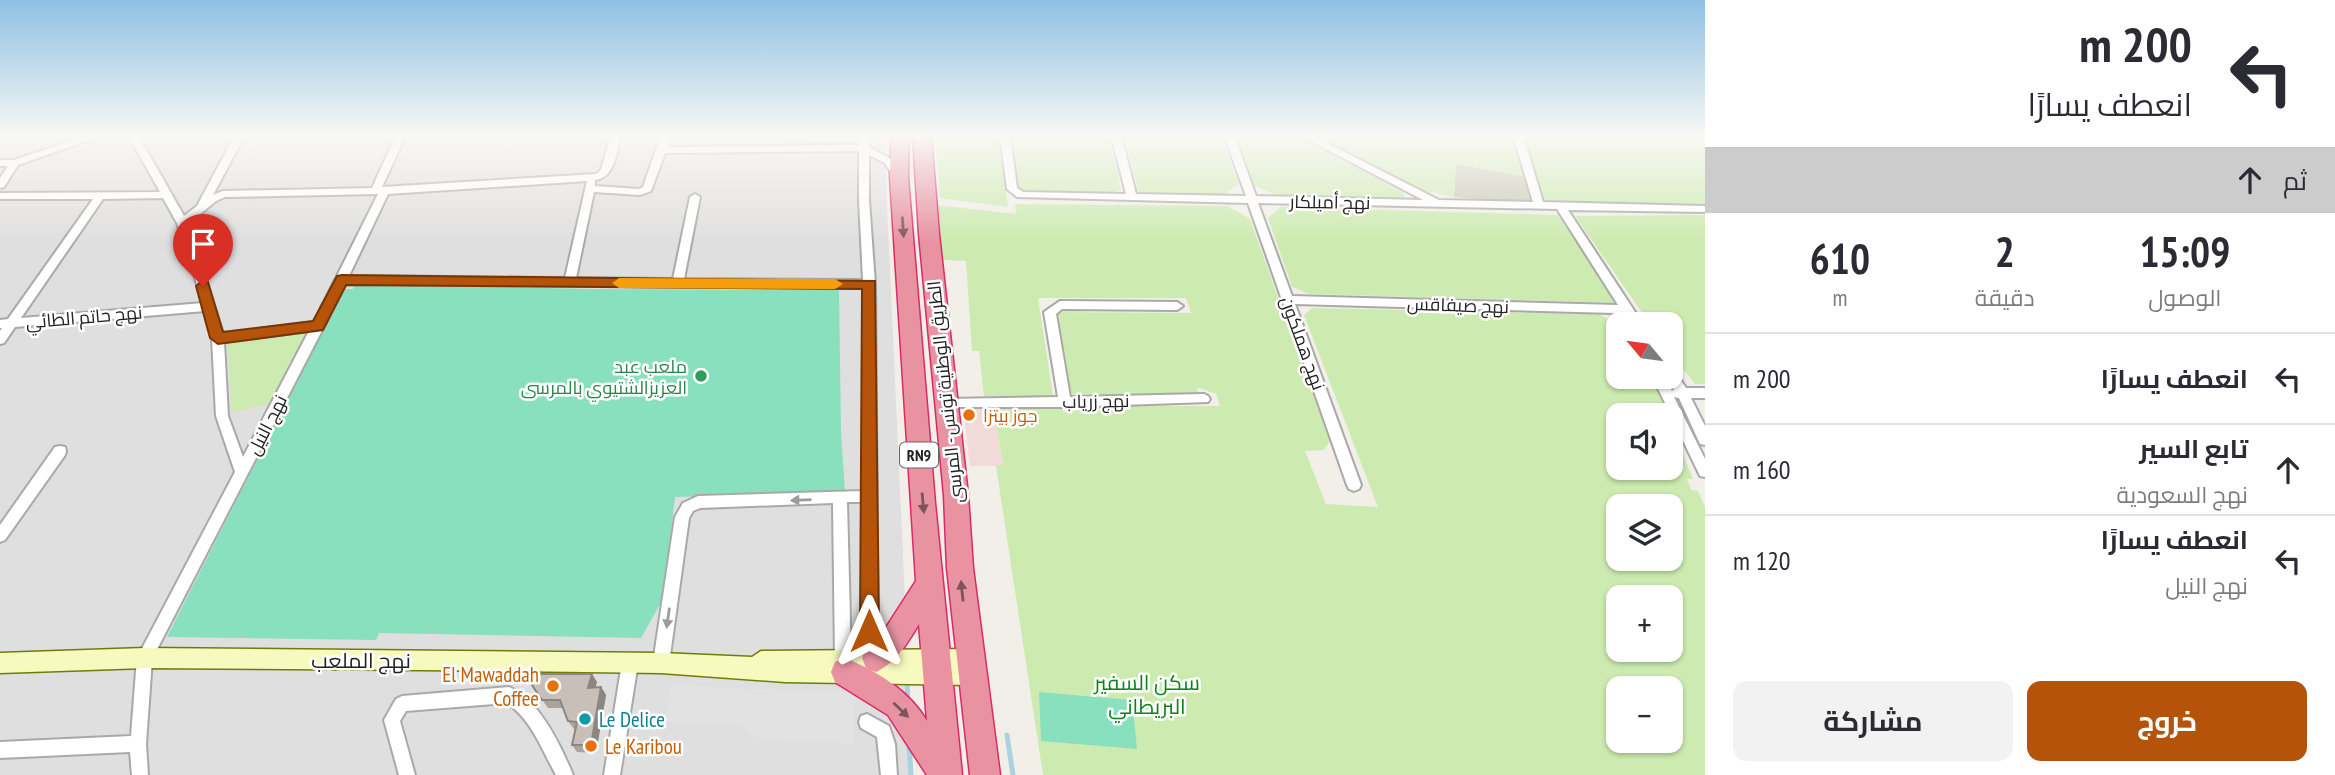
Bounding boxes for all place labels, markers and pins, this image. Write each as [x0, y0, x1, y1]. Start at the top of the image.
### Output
pin [173, 214, 233, 286]
place label: ملعب عبد العزيزالشتيوي بالمرسى [521, 355, 687, 402]
marker: ملعب عبد العزيزالشتيوي بالمرسى [693, 368, 709, 384]
place label: جوز بيتزا [983, 404, 1038, 427]
marker: جوز بيتزا [961, 407, 977, 423]
place label: El Mawaddah Coffee [442, 661, 539, 712]
marker: El Mawaddah Coffee [545, 678, 561, 694]
place label: Le Delice [599, 706, 665, 733]
marker: Le Delice [577, 711, 593, 727]
place label: Le Karibou [605, 733, 682, 760]
marker: Le Karibou [583, 738, 599, 754]

